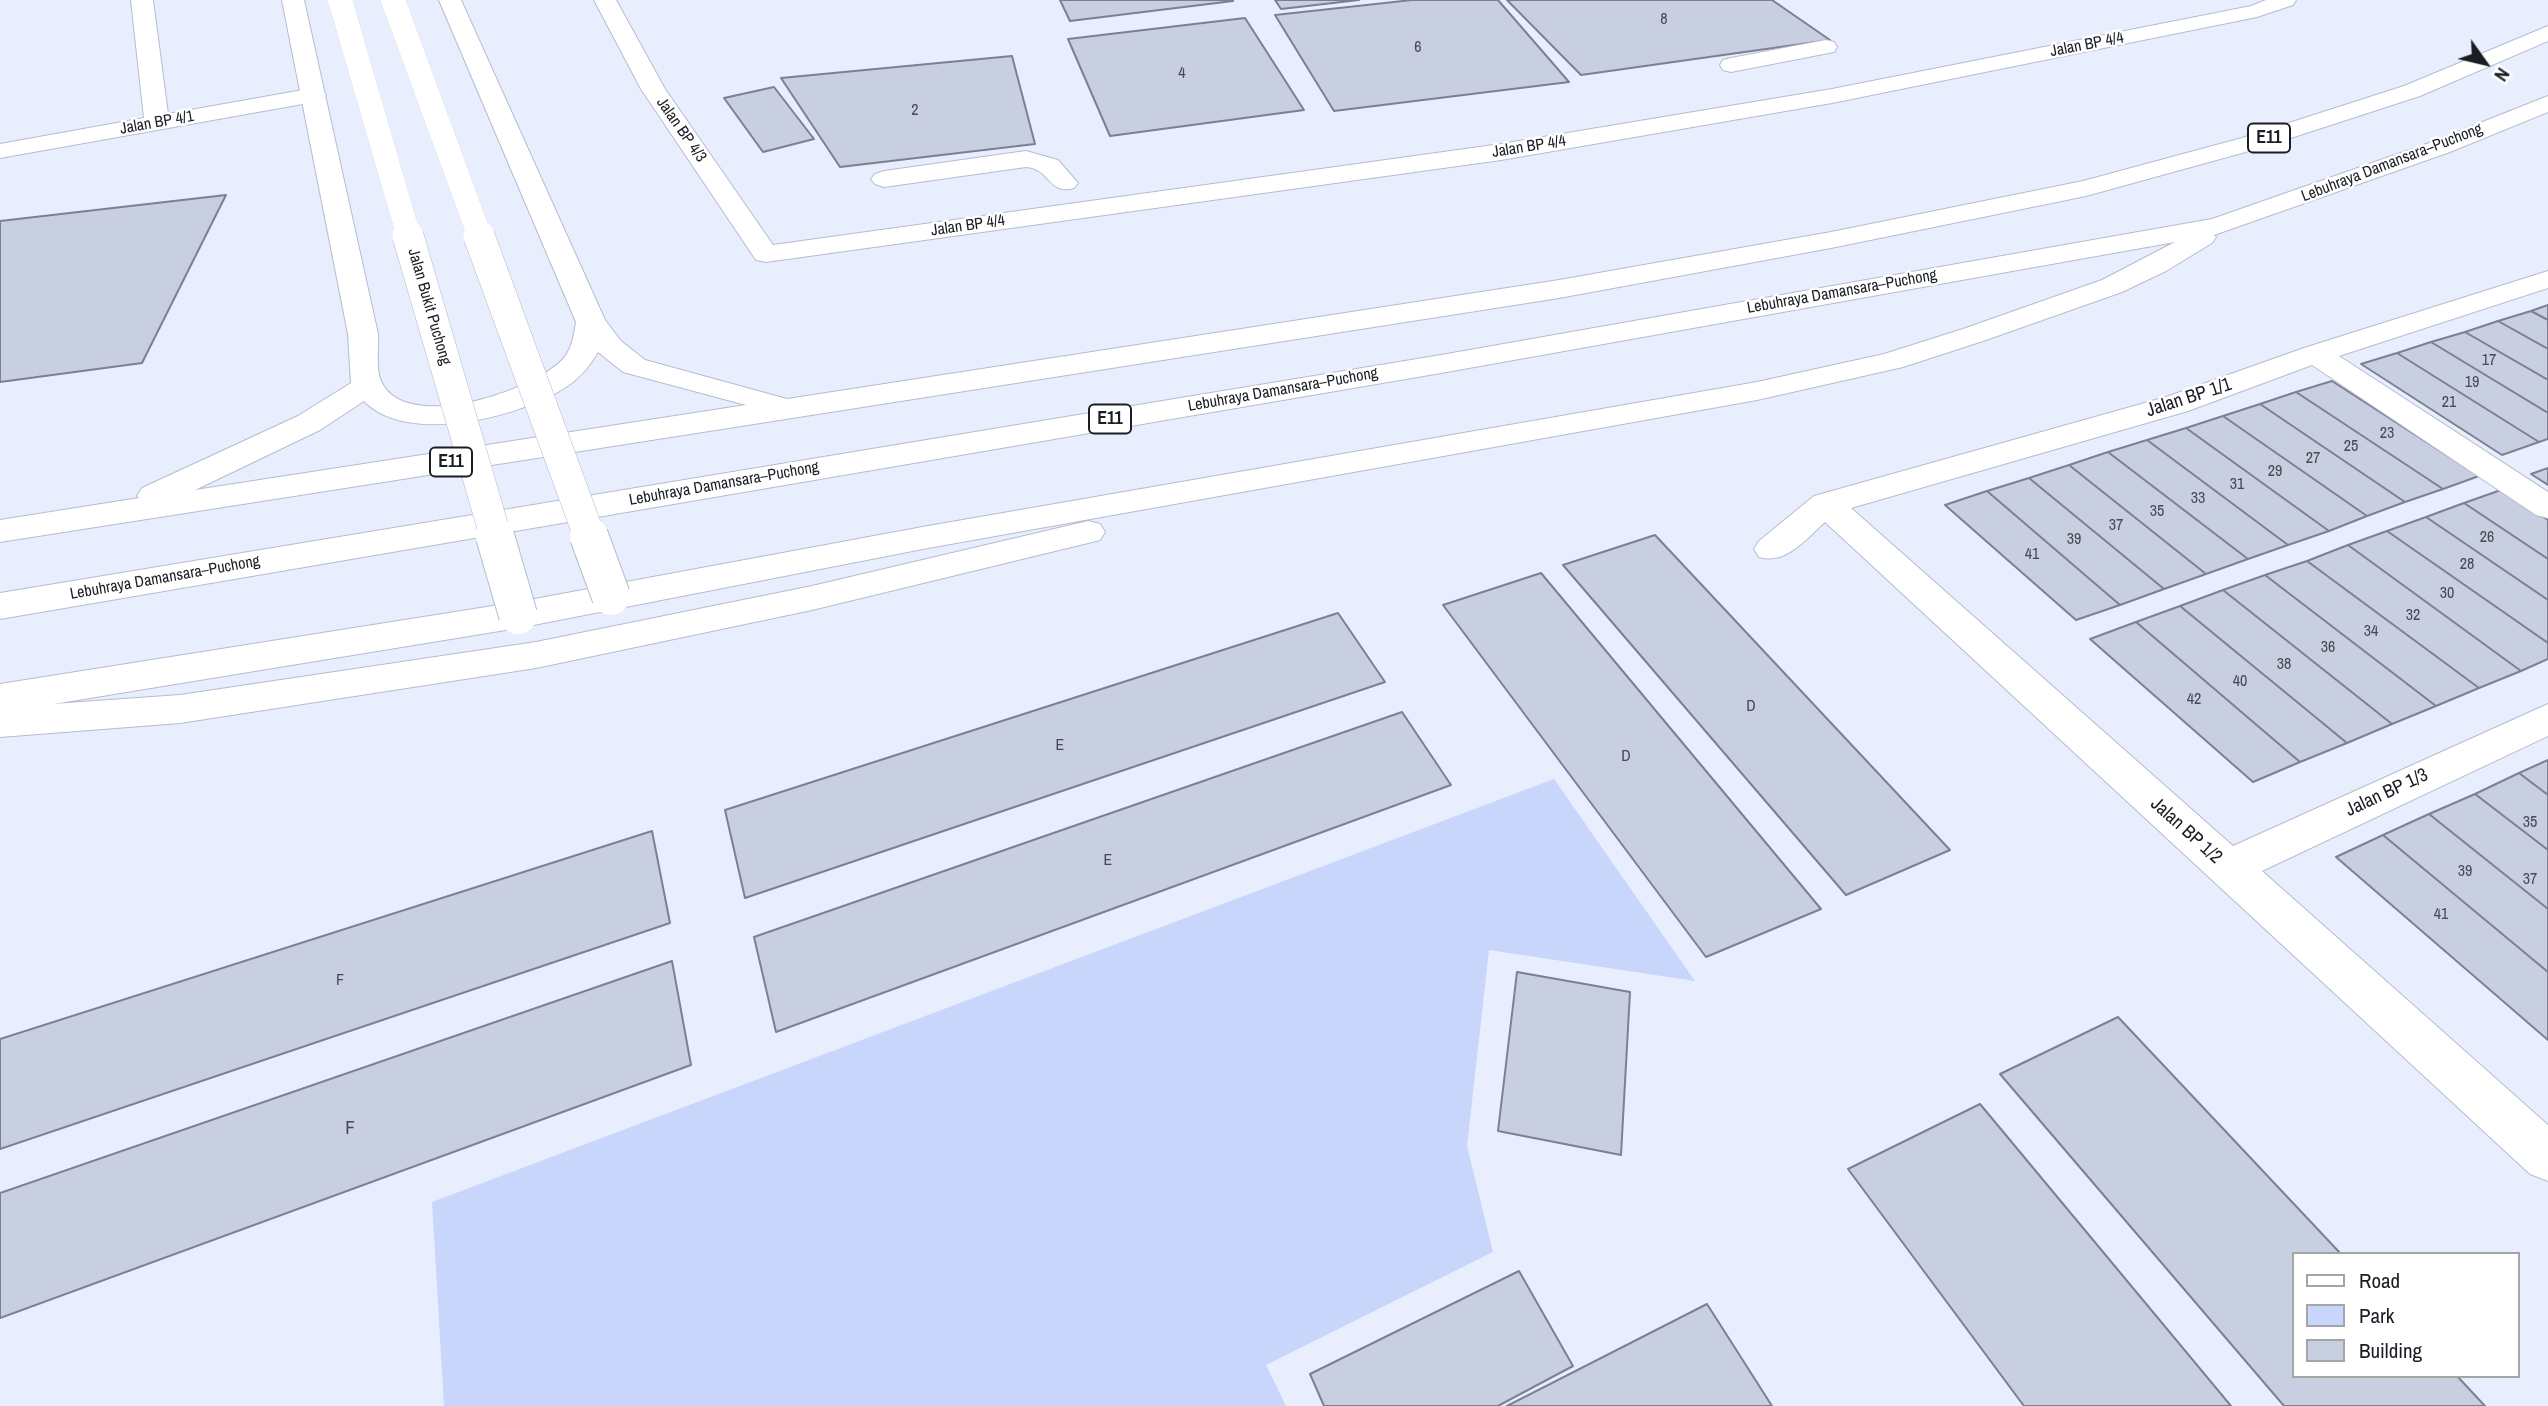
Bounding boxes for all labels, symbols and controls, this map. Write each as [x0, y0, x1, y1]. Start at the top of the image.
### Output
house number: 8 [1660, 10, 1668, 30]
street label: Jalan BP 4/4 [2049, 28, 2125, 62]
north arrow [2450, 28, 2520, 98]
house number: 6 [1414, 38, 1422, 58]
text: N [2488, 63, 2516, 87]
house number: 4 [1178, 64, 1186, 84]
street label: Jalan BP 4/3 [652, 94, 710, 166]
house number: 2 [911, 101, 919, 121]
street label: Jalan BP 4/1 [119, 107, 195, 139]
street label: Lebuhraya Damansara–Puchong [2299, 120, 2485, 206]
road number: E11 [2248, 124, 2290, 153]
street label: Jalan BP 4/4 [1491, 132, 1567, 162]
street label: Jalan BP 4/4 [930, 211, 1006, 241]
street label: Jalan Bukit Puchong [403, 247, 455, 367]
street label: Lebuhraya Damansara–Puchong [1746, 266, 1938, 318]
house number: 17 [2482, 351, 2496, 371]
street label: Lebuhraya Damansara–Puchong [1187, 364, 1379, 416]
house number: 19 [2465, 373, 2479, 393]
street label: Jalan BP 1/1 [2143, 374, 2235, 422]
house number: 21 [2442, 393, 2456, 413]
road number: E11 [1089, 404, 1131, 433]
house number: 23 [2380, 424, 2394, 444]
house number: 25 [2344, 437, 2358, 457]
road number: E11 [430, 448, 472, 476]
house number: 27 [2306, 449, 2320, 469]
street label: Lebuhraya Damansara–Puchong [628, 458, 820, 510]
house number: 29 [2268, 462, 2282, 482]
house number: 31 [2230, 475, 2244, 495]
house number: 33 [2191, 489, 2205, 509]
house number: 35 [2150, 502, 2164, 522]
house number: 37 [2109, 516, 2123, 536]
house number: 26 [2480, 528, 2494, 548]
house number: 39 [2067, 530, 2081, 550]
house number: 41 [2025, 545, 2039, 565]
street label: Lebuhraya Damansara–Puchong [69, 552, 261, 604]
house number: 28 [2460, 555, 2474, 575]
house number: 30 [2440, 584, 2454, 604]
house number: 32 [2406, 606, 2420, 626]
house number: 34 [2364, 622, 2378, 642]
house number: 36 [2321, 638, 2335, 658]
house number: 38 [2277, 655, 2291, 675]
house number: 40 [2233, 672, 2247, 692]
house number: 42 [2187, 690, 2201, 710]
house number: D [1746, 697, 1756, 717]
house number: E [1056, 736, 1064, 756]
house number: D [1621, 747, 1631, 767]
street label: Jalan BP 1/3 [2342, 764, 2432, 822]
street label: Jalan BP 1/2 [2146, 793, 2226, 869]
house number: 35 [2523, 813, 2537, 833]
house number: E [1104, 851, 1112, 871]
house number: 39 [2458, 862, 2472, 882]
house number: 37 [2523, 870, 2537, 890]
house number: 41 [2434, 905, 2448, 925]
house number: F [336, 971, 344, 991]
house number: F [345, 1118, 355, 1140]
legend [2292, 1252, 2520, 1378]
text: Road [2359, 1266, 2400, 1295]
text: Park [2359, 1301, 2394, 1330]
text: Building [2359, 1336, 2422, 1365]

